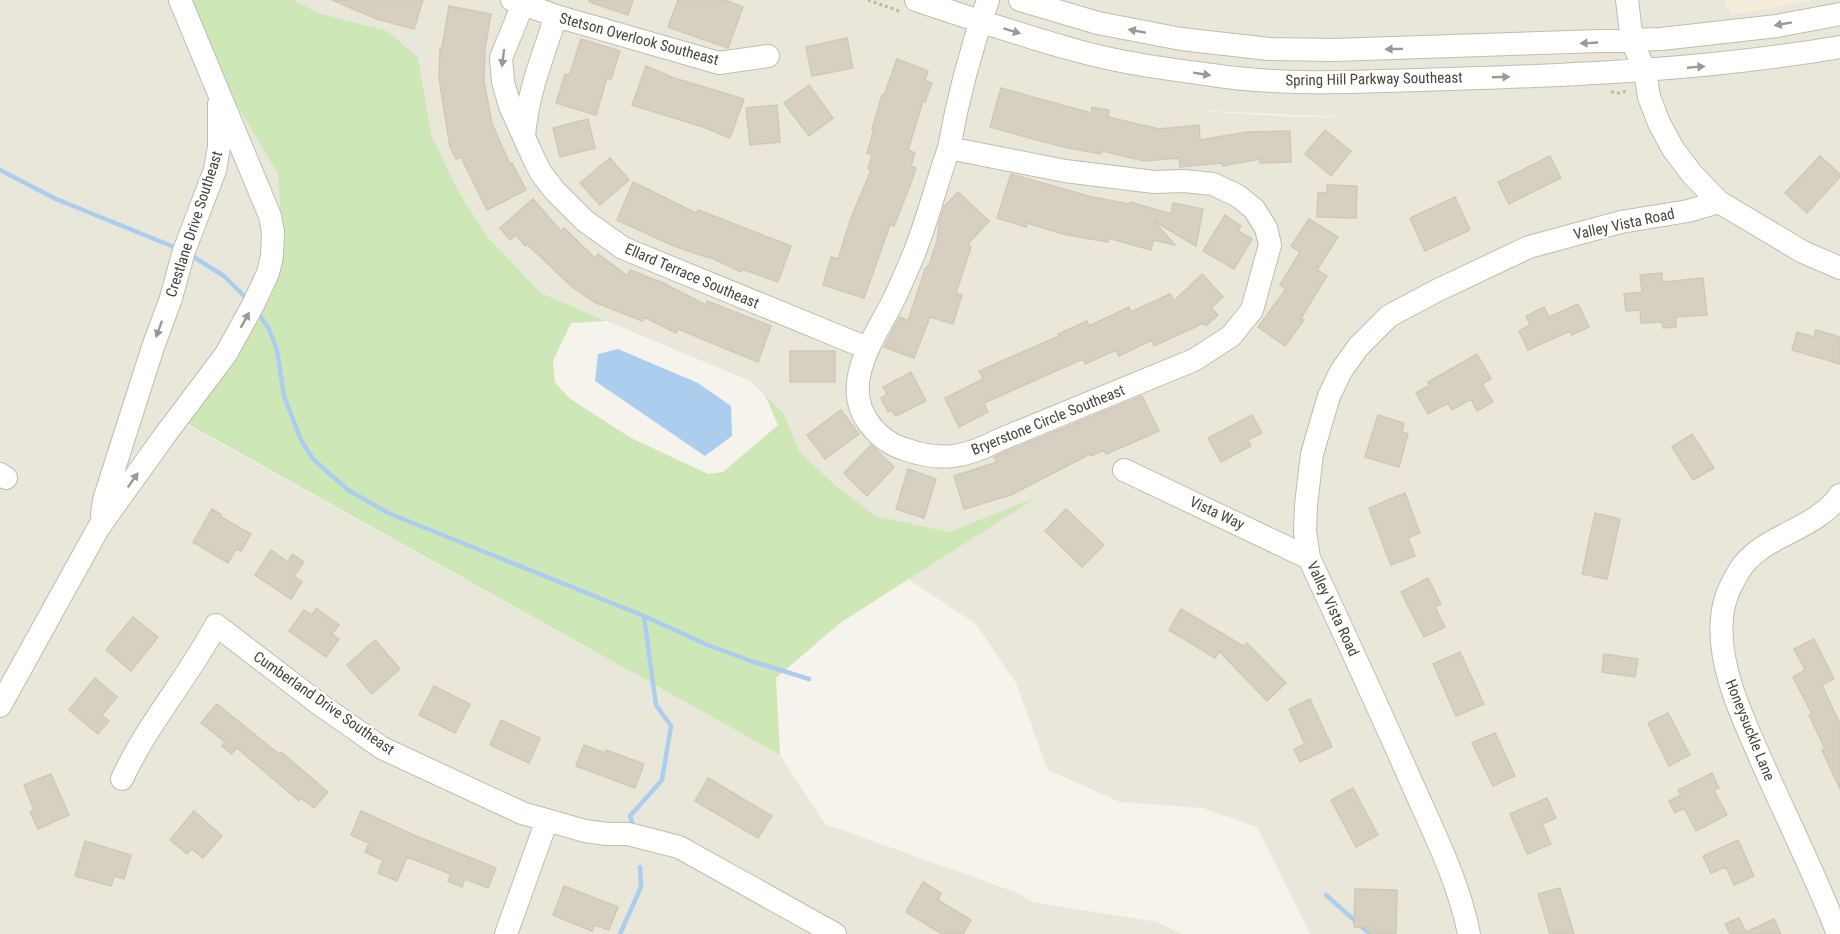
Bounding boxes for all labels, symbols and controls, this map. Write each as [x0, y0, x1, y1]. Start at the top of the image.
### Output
street label: Stetson Overlook Southeast [557, 9, 721, 69]
one-way arrow [1773, 20, 1792, 29]
one-way arrow [1127, 26, 1146, 35]
one-way arrow [1003, 27, 1021, 36]
one-way arrow [1579, 38, 1598, 47]
one-way arrow [1384, 44, 1403, 54]
one-way arrow [498, 49, 508, 68]
one-way arrow [1686, 62, 1705, 72]
street label: Spring Hill Parkway Southeast [1285, 68, 1463, 90]
one-way arrow [1192, 69, 1211, 78]
one-way arrow [1492, 72, 1511, 81]
street label: Crestlane Drive Southeast [162, 149, 226, 299]
street label: Valley Vista Road [1572, 205, 1676, 243]
street label: Ellard Terrace Southeast [622, 240, 762, 312]
one-way arrow [240, 311, 250, 328]
one-way arrow [154, 320, 164, 338]
street label: Bryerstone Circle Southeast [969, 381, 1127, 459]
one-way arrow [127, 472, 139, 488]
street label: Vista Way [1187, 493, 1247, 533]
street label: Valley Vista Road [1303, 559, 1363, 659]
street label: Cumberland Drive Southeast [250, 647, 398, 759]
street label: Honeysuckle Lane [1722, 677, 1778, 783]

